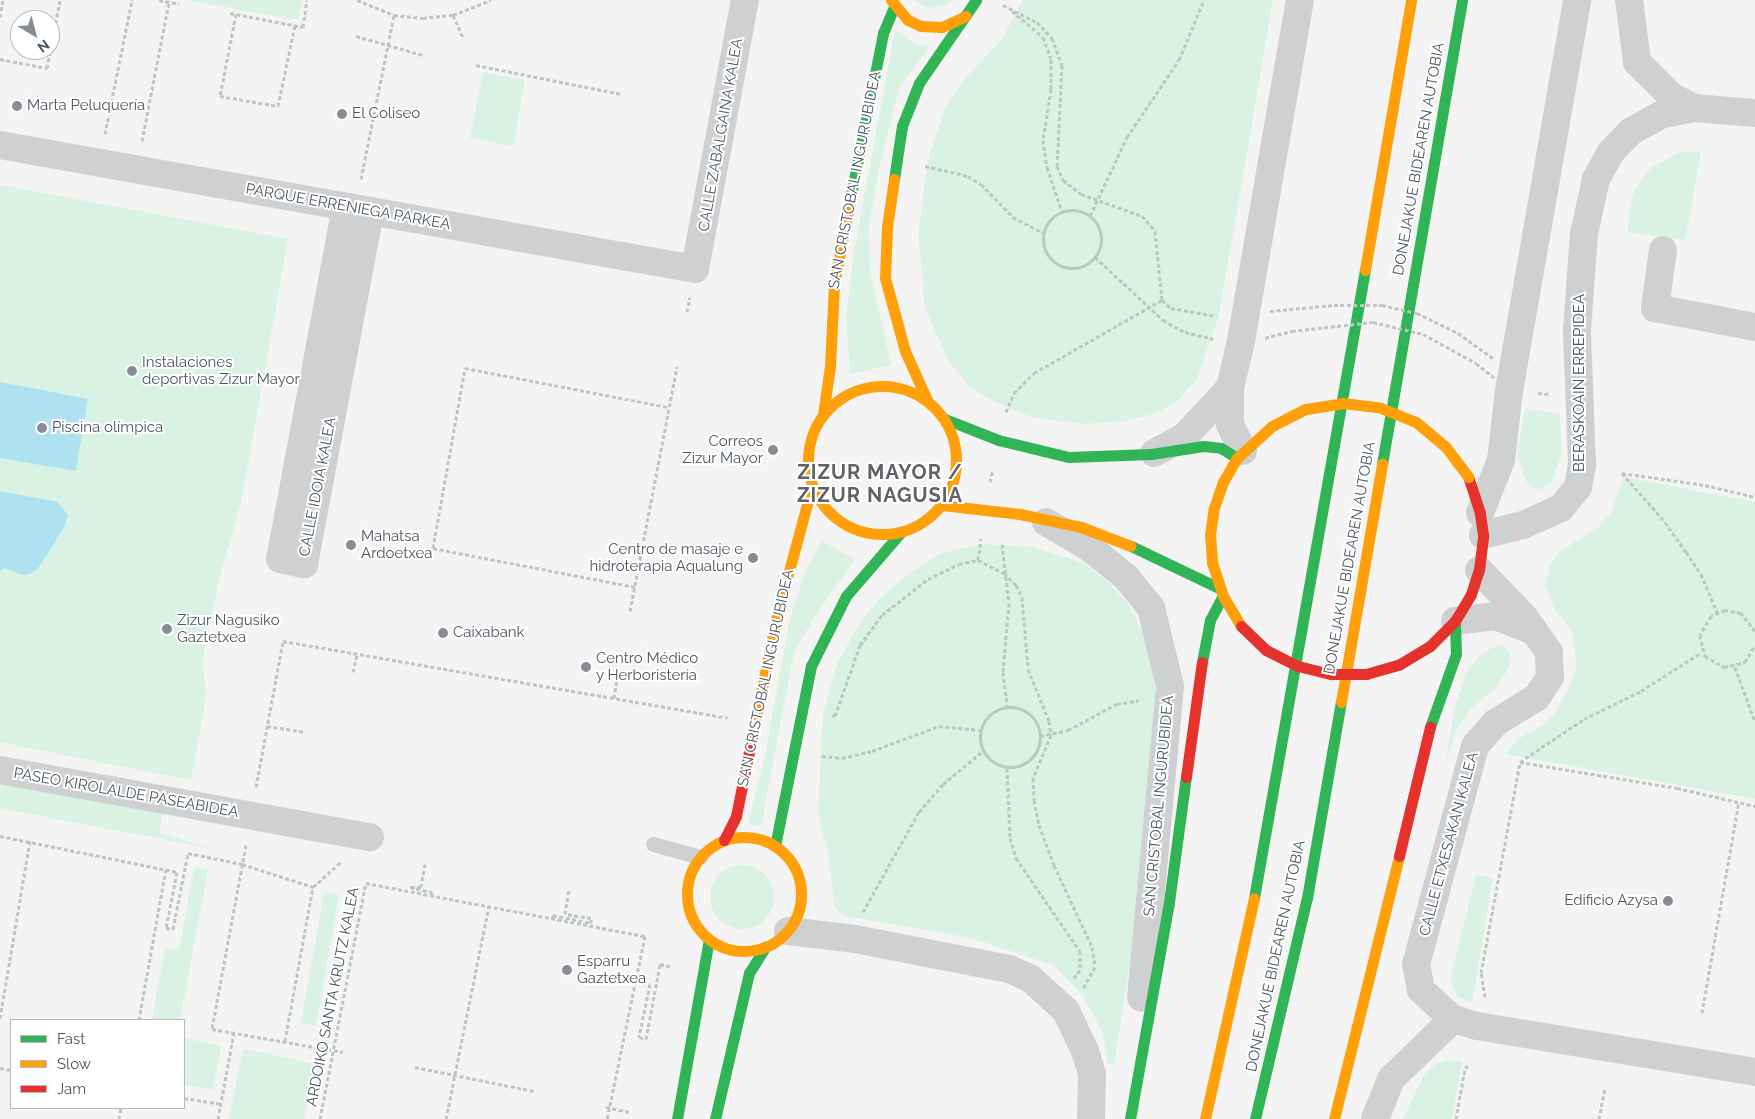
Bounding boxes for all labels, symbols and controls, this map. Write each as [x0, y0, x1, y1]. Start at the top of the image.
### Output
north arrow [10, 10, 60, 60]
text: N [34, 37, 53, 56]
street label: CALLE ZABALGAINA KALEA [695, 37, 747, 233]
street label: DONEJAKUE BIDEAREN AUTOBIA [1390, 41, 1448, 277]
street label: SAN CRISTOBAL INGURUBIDEA [825, 69, 885, 291]
place label: Marta Peluquería [27, 97, 145, 115]
marker: Marta Peluquería [11, 100, 23, 112]
place label: El Coliseo [352, 105, 421, 123]
marker: El Coliseo [336, 108, 348, 120]
street label: PARQUE ERRENIEGA PARKEA [244, 180, 452, 234]
street label: BERASKOAIN ERREPIDEA [1571, 294, 1589, 472]
place label: Instalaciones deportivas Zizur Mayor [142, 353, 300, 388]
marker: Instalaciones deportivas Zizur Mayor [126, 365, 138, 377]
street label: CALLE IDOIA KALEA [296, 416, 340, 558]
place label: Piscina olímpica [52, 419, 163, 437]
marker: Piscina olímpica [36, 422, 48, 434]
place label: Correos Zizur Mayor [682, 432, 763, 467]
street label: DONEJAKUE BIDEAREN AUTOBIA [1321, 440, 1379, 676]
marker: Correos Zizur Mayor [767, 444, 779, 456]
district label: ZIZUR MAYOR / ZIZUR NAGUSIA [795, 460, 965, 507]
place label: Mahatsa Ardoetxea [361, 527, 432, 562]
marker: Mahatsa Ardoetxea [345, 539, 357, 551]
place label: Centro de masaje e hidroterapia Aqualung [589, 540, 743, 575]
marker: Centro de masaje e hidroterapia Aqualung [747, 552, 759, 564]
street label: SAN CRISTOBAL INGURUBIDEA [734, 568, 798, 788]
place label: Zizur Nagusiko Gaztetxea [177, 611, 280, 646]
marker: Zizur Nagusiko Gaztetxea [161, 623, 173, 635]
place label: Caixabank [453, 624, 525, 642]
marker: Caixabank [437, 627, 449, 639]
place label: Centro Médico y Herboristería [596, 649, 698, 684]
marker: Centro Médico y Herboristería [580, 661, 592, 673]
street label: SAN CRISTOBAL INGURUBIDEA [1140, 695, 1178, 917]
street label: CALLE ETXESAKAN KALEA [1416, 750, 1482, 938]
street label: PASEO KIROLALDE PASEABIDEA [12, 764, 240, 822]
street label: DONEJAKUE BIDEAREN AUTOBIA [1243, 838, 1309, 1074]
street label: ARDOIKO SANTA KRUTZ KALEA [303, 886, 363, 1108]
place label: Edificio Azysa [1564, 892, 1658, 910]
marker: Edificio Azysa [1662, 895, 1674, 907]
place label: Esparru Gaztetxea [577, 952, 646, 987]
marker: Esparru Gaztetxea [561, 964, 573, 976]
legend [10, 1019, 185, 1109]
text: Fast [57, 1030, 85, 1048]
text: Slow [57, 1055, 91, 1073]
text: Jam [57, 1080, 86, 1098]

